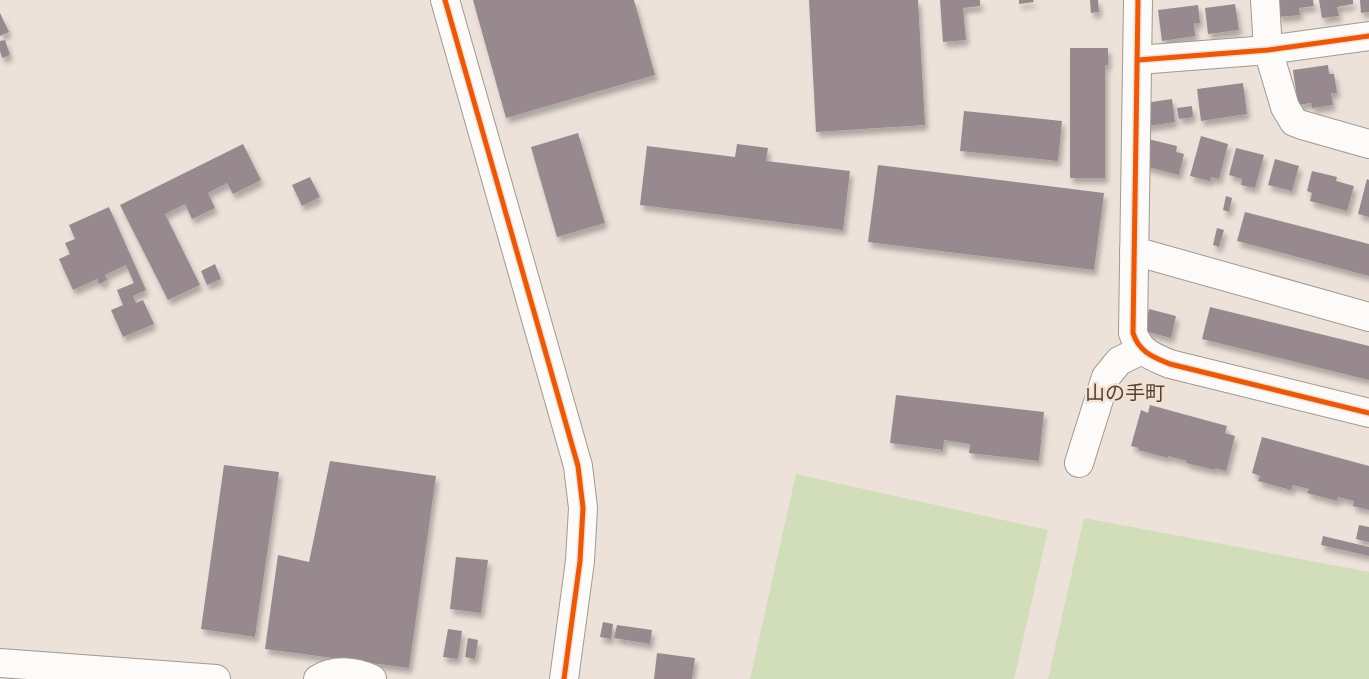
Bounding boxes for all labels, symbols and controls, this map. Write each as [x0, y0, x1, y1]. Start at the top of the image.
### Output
district label: 山の手町 [1085, 379, 1165, 406]

